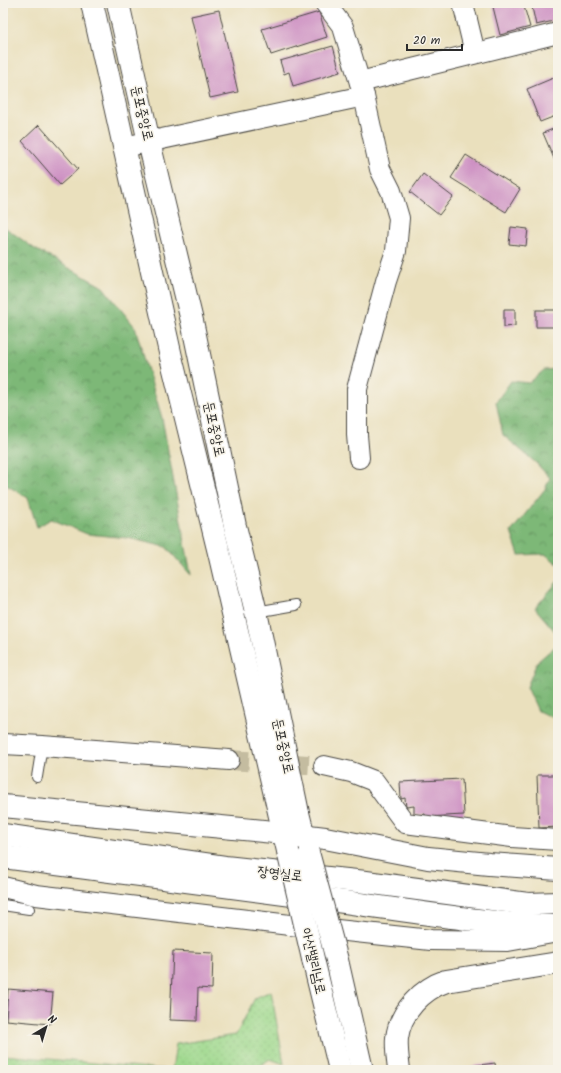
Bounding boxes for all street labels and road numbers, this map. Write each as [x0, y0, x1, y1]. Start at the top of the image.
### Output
street label: 둔포중앙로 [125, 83, 159, 143]
street label: 둔포중앙로 [197, 399, 231, 459]
street label: 둔포중앙로 [266, 716, 300, 776]
street label: 장영실로 [256, 861, 303, 887]
street label: 아산밸리남로 [295, 926, 331, 997]

